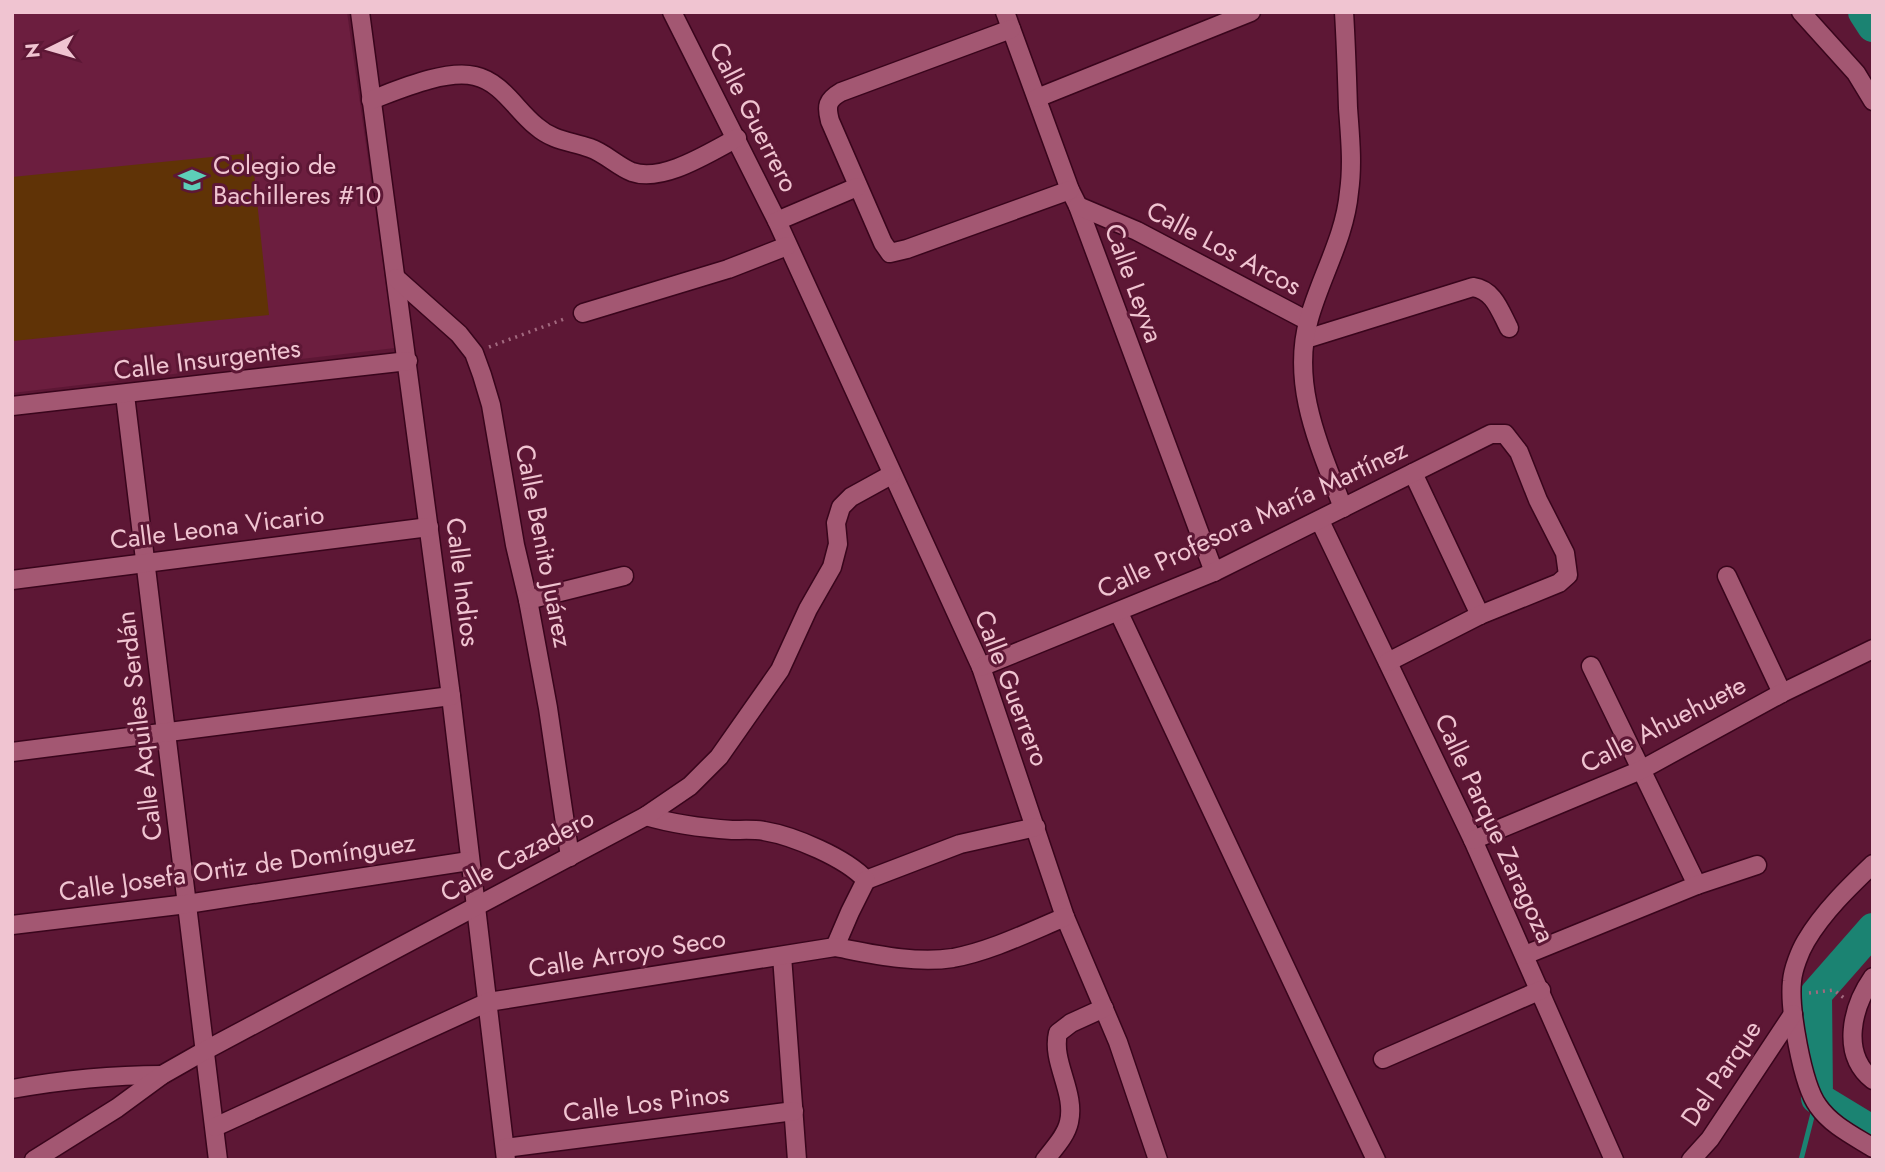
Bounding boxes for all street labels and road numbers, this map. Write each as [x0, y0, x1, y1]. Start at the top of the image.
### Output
street label: Calle Guerrero [700, 35, 808, 199]
street label: Calle Los Arcos [1140, 191, 1308, 305]
street label: Calle Leyva [1095, 218, 1173, 348]
street label: Calle Insurgentes [111, 329, 303, 389]
street label: Calle Profesora María Martínez [1091, 430, 1413, 608]
street label: Calle Benito Juárez [506, 441, 582, 651]
street label: Calle Leona Vicario [108, 495, 326, 559]
street label: Calle Indios [436, 515, 490, 649]
street label: Calle Guerrero [965, 605, 1059, 771]
street label: Calle Aquiles Serdán [106, 609, 172, 843]
street label: Calle Ahuehuete [1573, 666, 1753, 782]
street label: Calle Parque Zaragoza [1425, 707, 1565, 949]
street label: Calle Cazadero [433, 799, 601, 911]
street label: Calle Josefa Ortiz de Domínguez [56, 823, 418, 911]
street label: Calle Arroyo Seco [526, 919, 728, 987]
street label: Del Parque [1671, 1012, 1771, 1134]
street label: Calle Los Pinos [561, 1074, 731, 1132]

